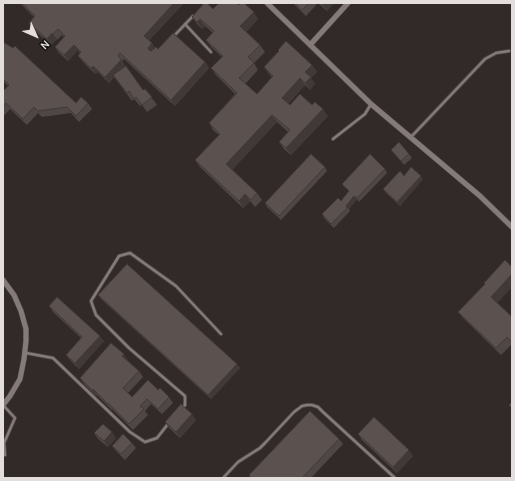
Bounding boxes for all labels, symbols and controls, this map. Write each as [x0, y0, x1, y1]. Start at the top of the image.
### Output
north arrow [16, 16, 56, 56]
text: N [37, 37, 52, 52]

